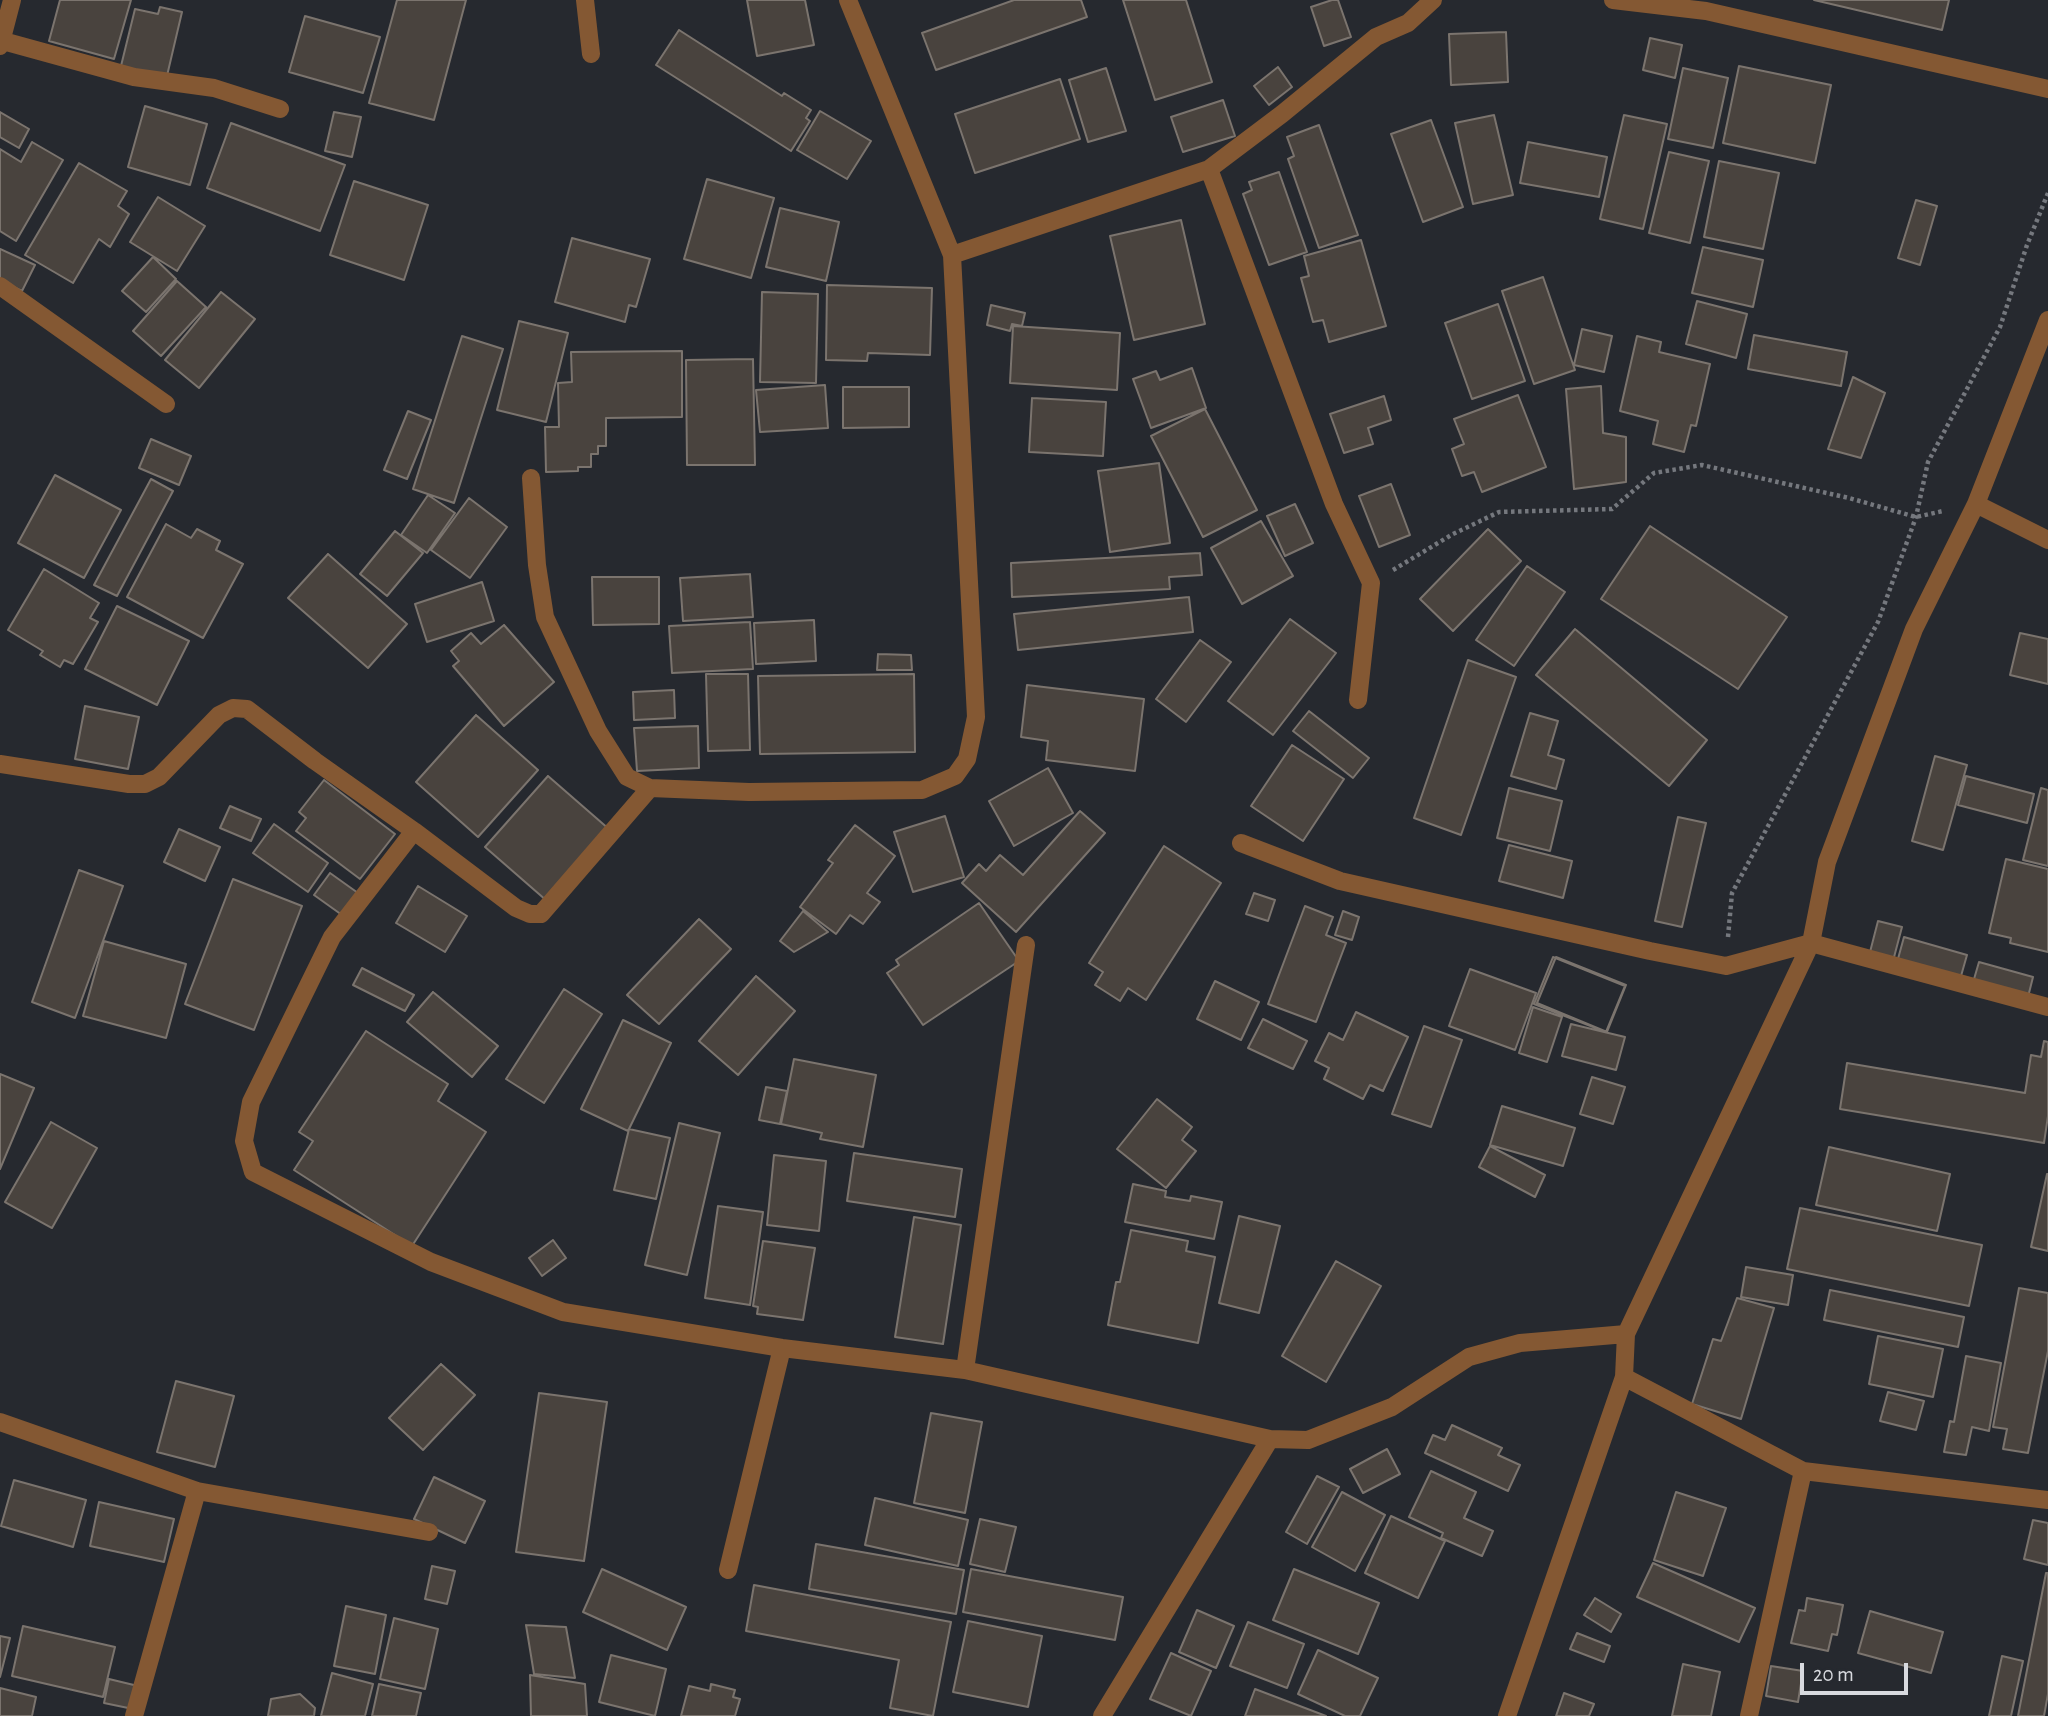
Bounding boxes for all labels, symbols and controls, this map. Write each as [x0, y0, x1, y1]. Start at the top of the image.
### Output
scale bar [1803, 1650, 1912, 1694]
text: 20 m [1813, 1664, 1854, 1685]

